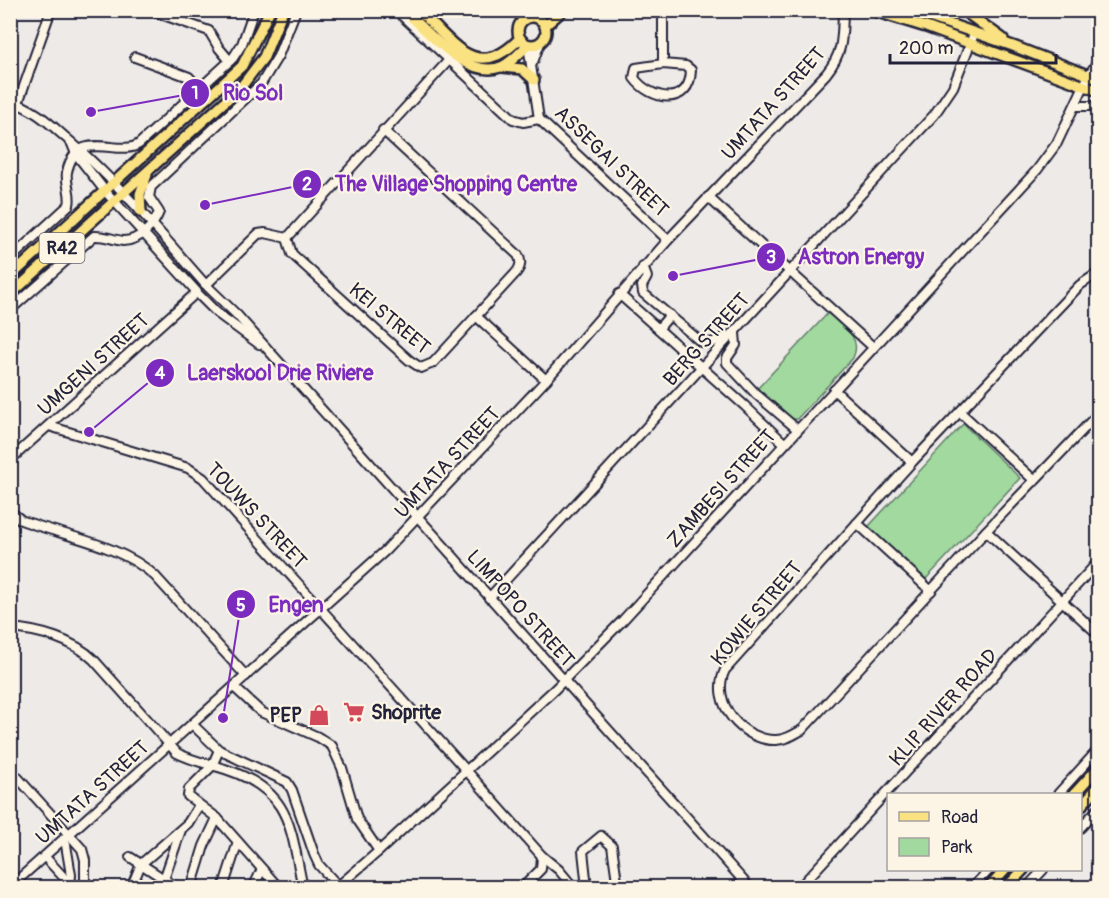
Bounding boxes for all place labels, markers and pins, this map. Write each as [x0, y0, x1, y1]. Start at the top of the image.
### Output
callout: Rio Sol [180, 73, 295, 112]
callout: The Village Shopping Centre [292, 165, 589, 204]
callout: Astron Energy [756, 237, 936, 276]
callout: Laerskool Drie Riviere [145, 353, 385, 392]
callout: Engen [226, 585, 335, 624]
supermarket icon: Shoprite [342, 700, 366, 724]
place label: Shoprite [371, 700, 442, 725]
place label: PEP [270, 703, 302, 728]
shop icon: PEP [307, 703, 331, 727]

